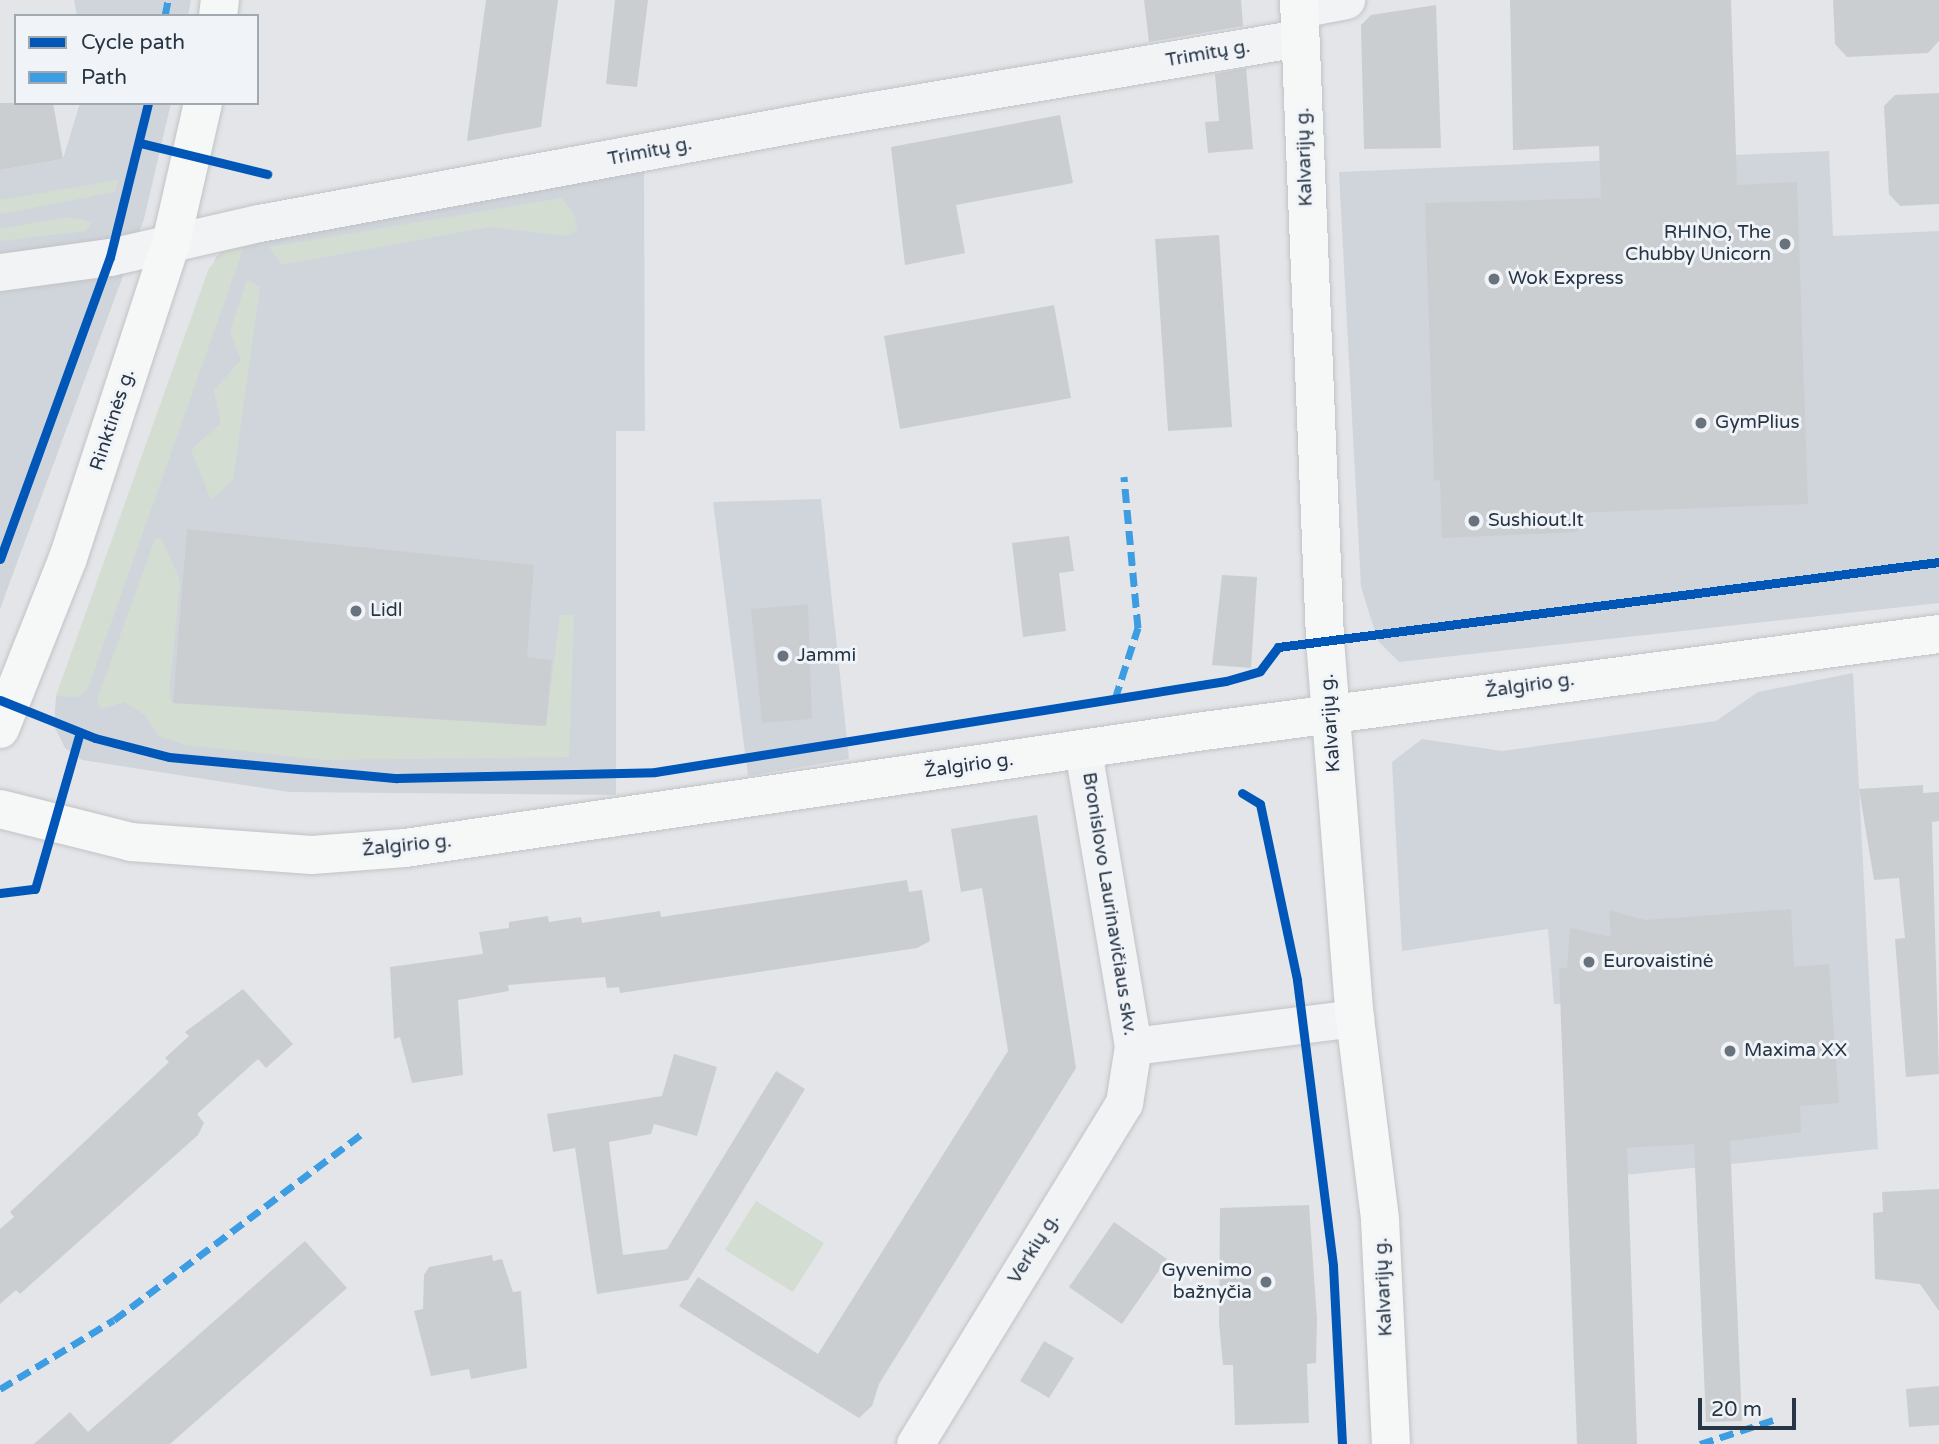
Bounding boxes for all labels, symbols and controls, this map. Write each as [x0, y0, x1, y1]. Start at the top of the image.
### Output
legend [14, 14, 259, 105]
text: Cycle path [81, 30, 185, 55]
street label: Trimitų g. [1164, 35, 1252, 73]
text: Path [81, 65, 127, 90]
street label: Kalvarijų g. [1292, 107, 1318, 207]
street label: Trimitų g. [606, 133, 694, 171]
place label: RHINO, The Chubby Unicorn [1625, 222, 1771, 266]
marker: RHINO, The Chubby Unicorn [1777, 236, 1793, 252]
place label: Wok Express [1508, 268, 1624, 290]
marker: Wok Express [1486, 271, 1502, 287]
street label: Rinktinės g. [86, 366, 140, 474]
place label: GymPlius [1715, 412, 1800, 434]
marker: GymPlius [1693, 415, 1709, 431]
place label: Sushiout.lt [1488, 510, 1584, 532]
marker: Sushiout.lt [1466, 513, 1482, 529]
place label: Lidl [370, 600, 402, 622]
marker: Lidl [348, 603, 364, 619]
place label: Jammi [797, 645, 856, 667]
marker: Jammi [775, 648, 791, 664]
street label: Žalgirio g. [1484, 668, 1576, 704]
street label: Kalvarijų g. [1316, 673, 1346, 773]
street label: Žalgirio g. [923, 748, 1015, 784]
street label: Bronislovo Laurinavičiaus skv. [1077, 771, 1141, 1037]
street label: Žalgirio g. [361, 830, 453, 862]
place label: Eurovaistinė [1603, 951, 1714, 973]
marker: Eurovaistinė [1581, 954, 1597, 970]
place label: Maxima XX [1744, 1040, 1847, 1062]
marker: Maxima XX [1722, 1043, 1738, 1059]
street label: Verkių g. [1003, 1210, 1065, 1288]
street label: Kalvarijų g. [1370, 1237, 1398, 1337]
place label: Gyvenimo bažnyčia [1161, 1260, 1252, 1304]
marker: Gyvenimo bažnyčia [1258, 1274, 1274, 1290]
scale bar [1701, 1384, 1799, 1428]
text: 20 m [1711, 1397, 1762, 1422]

